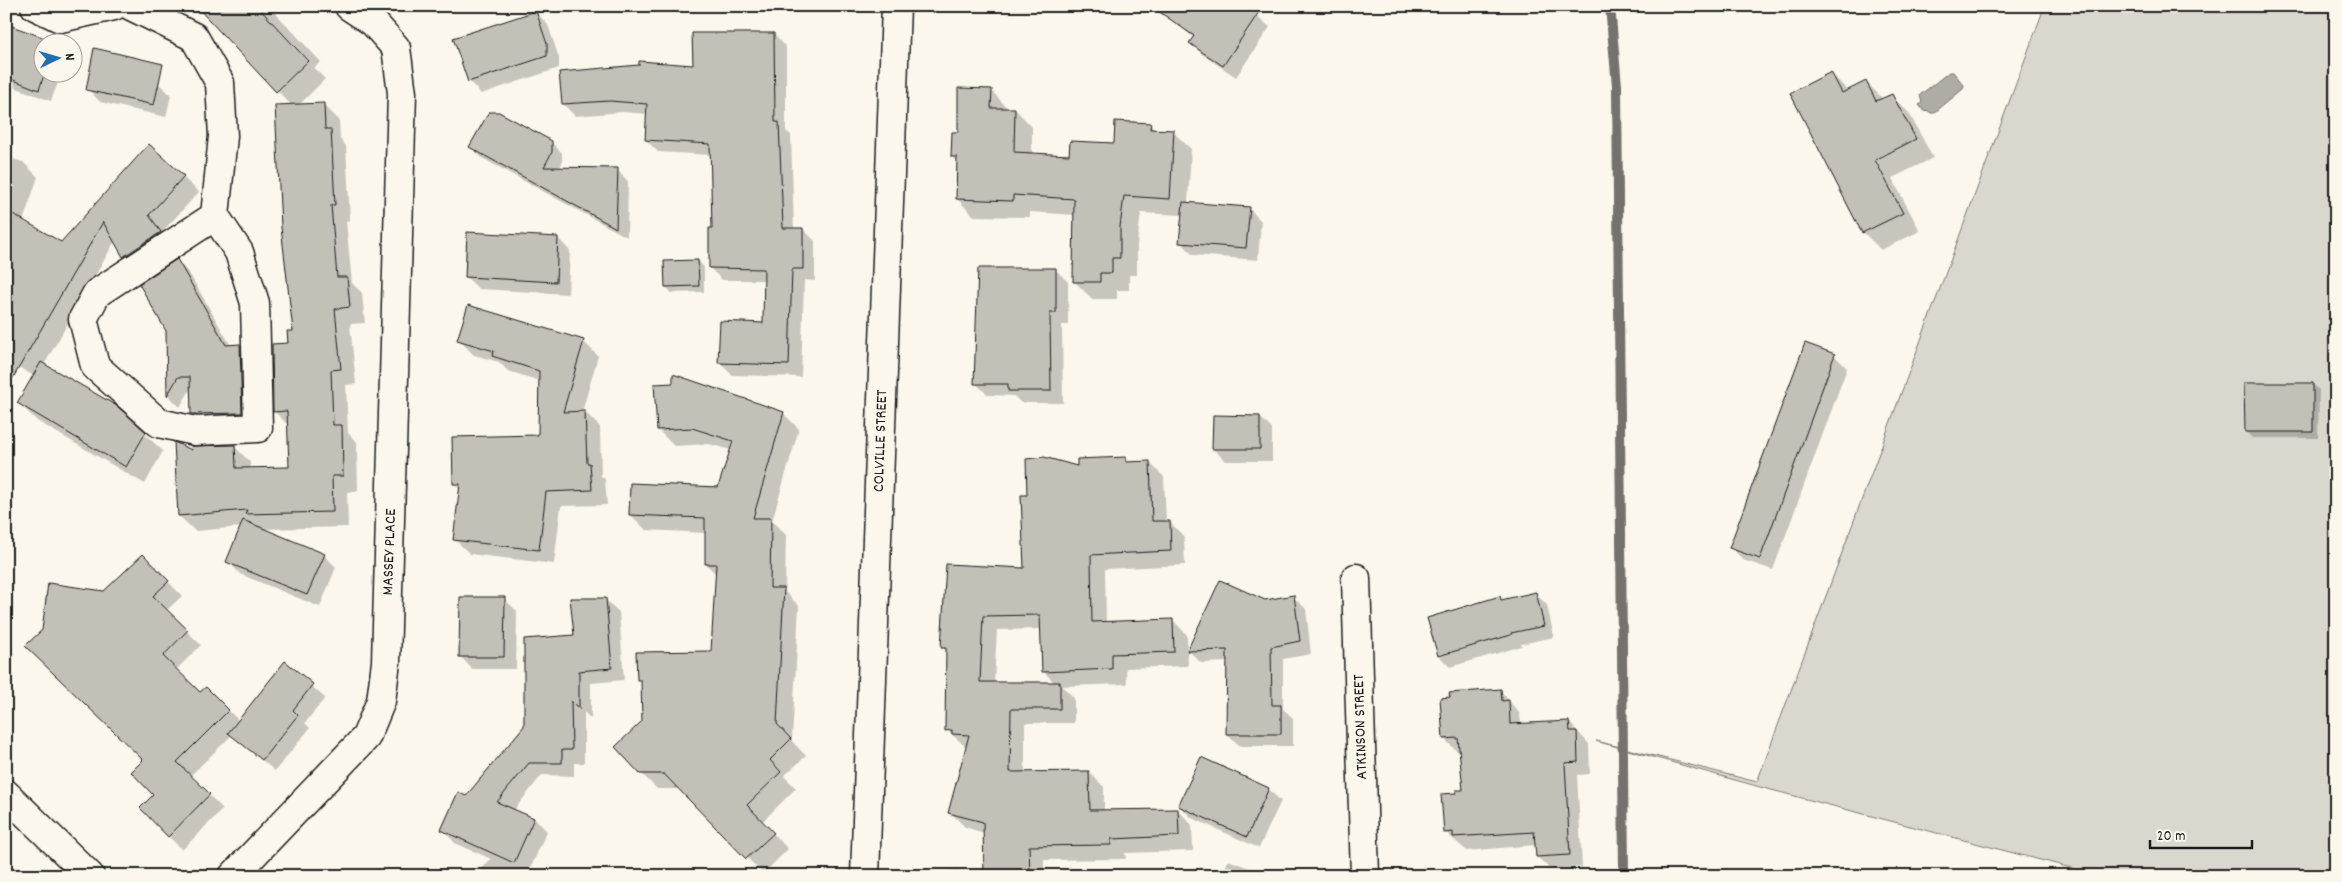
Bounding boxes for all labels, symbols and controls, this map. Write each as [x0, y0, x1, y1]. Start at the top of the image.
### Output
north arrow [32, 32, 82, 82]
text: N [59, 53, 79, 61]
street label: COLVILLE STREET [868, 389, 894, 493]
street label: MASSEY PLACE [377, 508, 403, 596]
street label: ATKINSON STREET [1348, 673, 1374, 780]
scale bar [2150, 817, 2252, 849]
text: 20 m [2157, 826, 2185, 848]

